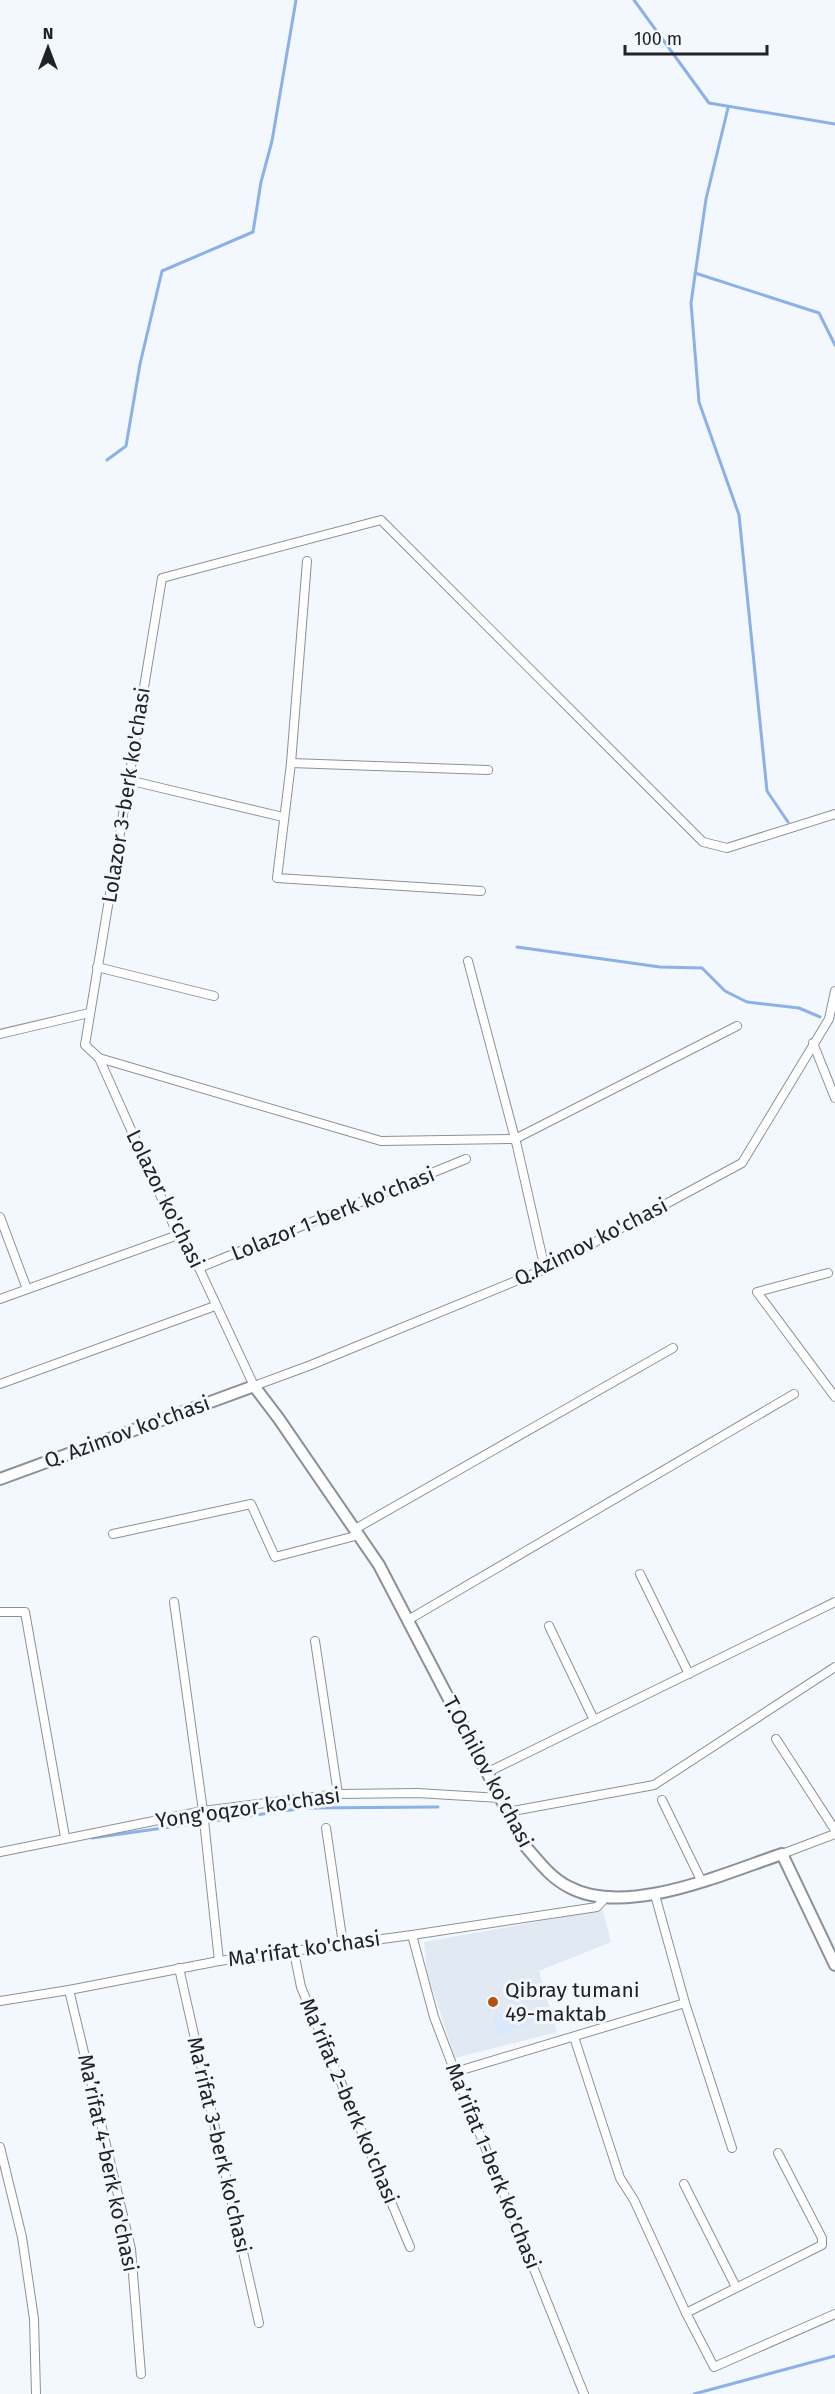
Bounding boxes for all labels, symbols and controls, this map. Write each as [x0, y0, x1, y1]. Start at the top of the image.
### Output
north arrow [18, 18, 78, 78]
scale bar [625, 18, 768, 56]
text: N [43, 24, 53, 43]
text: 100 m [634, 28, 682, 50]
street label: Lolazor 3-berk ko'chasi [96, 685, 156, 905]
street label: Lolazor ko'chasi [120, 1125, 210, 1273]
street label: Lolazor 1-berk ko'chasi [228, 1161, 438, 1267]
street label: Q.Azimov ko'chasi [510, 1192, 672, 1292]
street label: Q. Azimov ko'chasi [41, 1390, 213, 1474]
street label: T.Ochilov ko'chasi [437, 1692, 539, 1852]
street label: Yong'oqzor ko'chasi [154, 1782, 342, 1834]
street label: Ma'rifat ko'chasi [226, 1925, 382, 1973]
place label: Qibray tumani 49-maktab [505, 1977, 640, 2027]
street label: Ma’rifat 2-berk ko'chasi [294, 1994, 404, 2208]
marker: Qibray tumani 49-maktab [486, 1995, 500, 2009]
street label: Ma’rifat 3-berk ko'chasi [181, 2034, 257, 2256]
street label: Ma’rifat 4-berk ko'chasi [72, 2052, 144, 2274]
street label: Ma’rifat 1-berk ko'chasi [440, 2059, 546, 2273]

